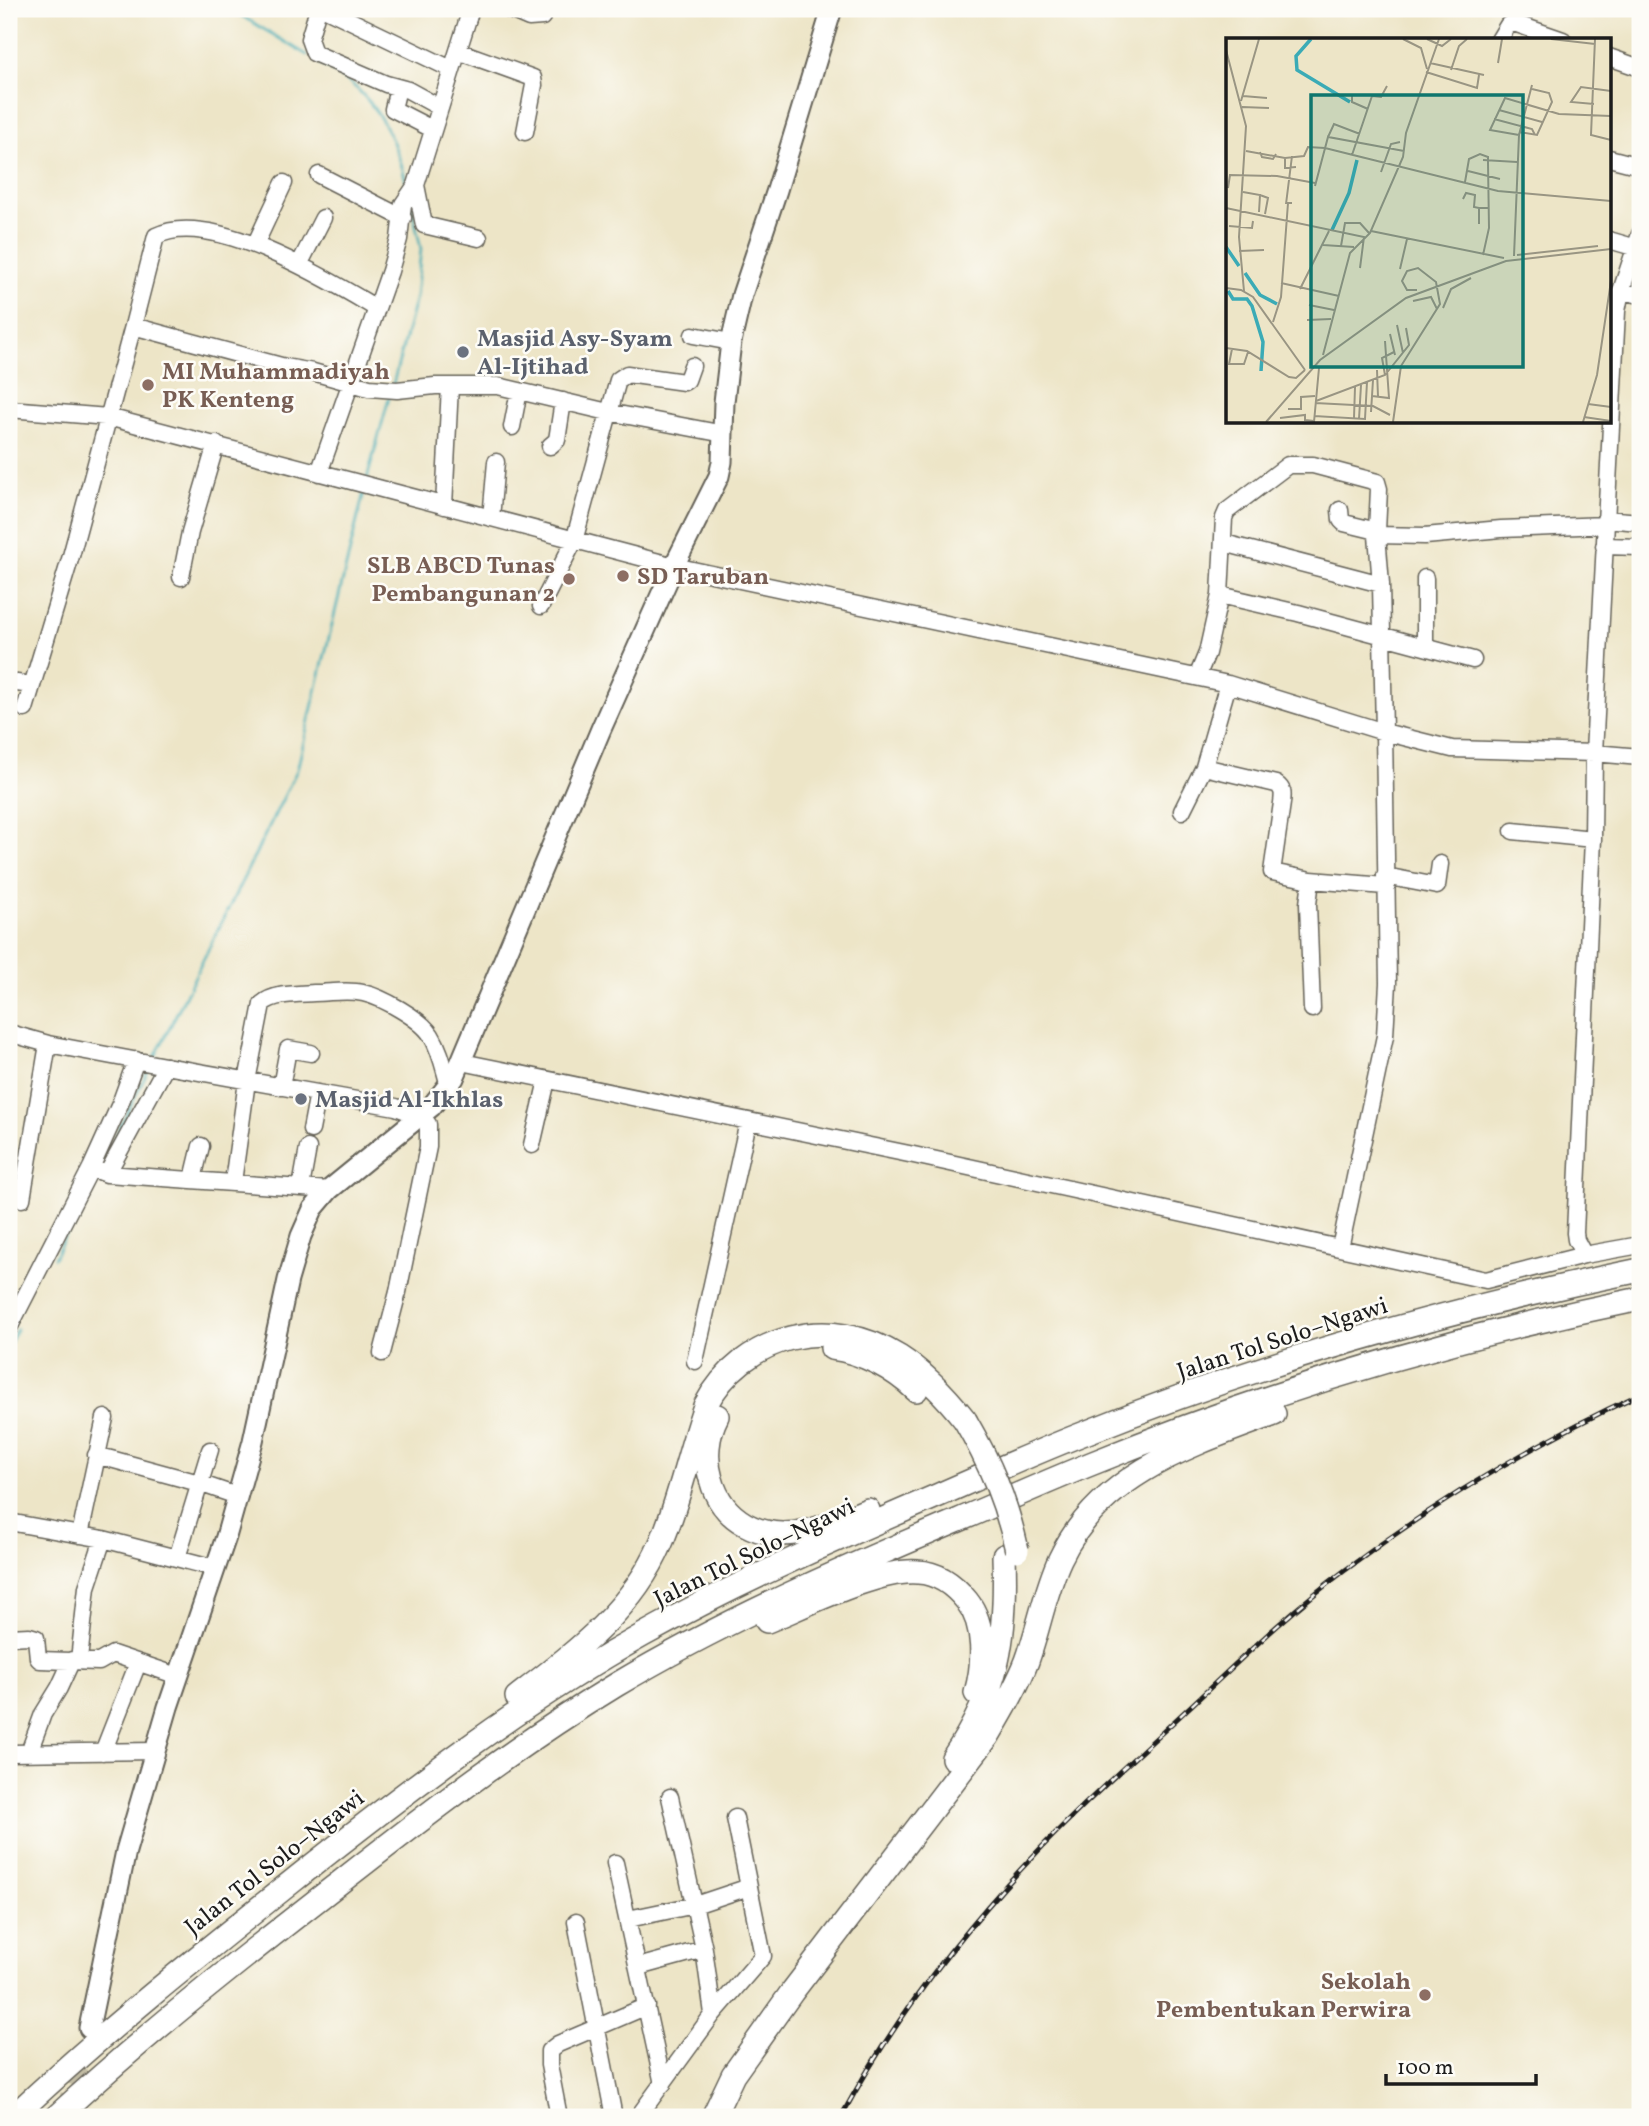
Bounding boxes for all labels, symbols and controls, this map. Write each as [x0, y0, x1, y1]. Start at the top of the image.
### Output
inset map [1226, 38, 1610, 424]
place label: Masjid Asy-Syam Al-Ijtihad [477, 323, 673, 385]
marker: Masjid Asy-Syam Al-Ijtihad [455, 344, 471, 360]
place label: MI Muhammadiyah PK Kenteng [162, 356, 390, 418]
marker: MI Muhammadiyah PK Kenteng [140, 377, 156, 393]
place label: SLB ABCD Tunas Pembangunan 2 [367, 550, 555, 612]
place label: SD Taruban [637, 561, 769, 595]
marker: SD Taruban [615, 568, 631, 584]
marker: SLB ABCD Tunas Pembangunan 2 [561, 571, 577, 587]
place label: Masjid Al-Ikhlas [315, 1084, 503, 1118]
marker: Masjid Al-Ikhlas [293, 1091, 309, 1107]
street label: Jalan Tol Solo–Ngawi [1173, 1290, 1392, 1390]
street label: Jalan Tol Solo–Ngawi [649, 1490, 861, 1617]
street label: Jalan Tol Solo–Ngawi [178, 1782, 372, 1945]
place label: Sekolah Pembentukan Perwira [1156, 1966, 1411, 2028]
marker: Sekolah Pembentukan Perwira [1417, 1987, 1433, 2003]
scale bar [1386, 2042, 1537, 2086]
text: 100 m [1397, 2054, 1454, 2083]

